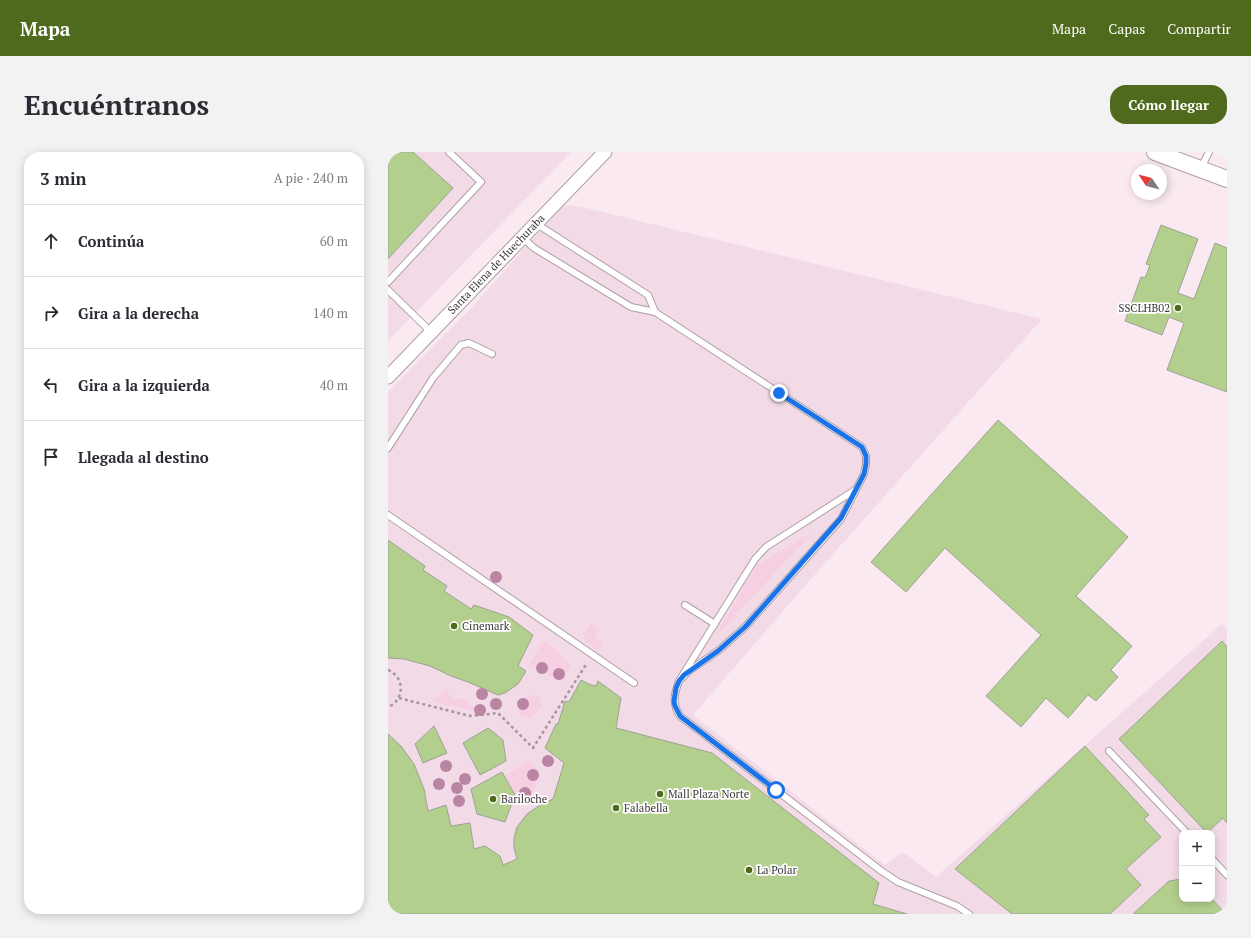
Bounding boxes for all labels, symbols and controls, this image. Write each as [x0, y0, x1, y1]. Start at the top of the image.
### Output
text: Mapa [20, 16, 70, 41]
text: Mapa [1052, 19, 1086, 38]
text: Capas [1108, 19, 1145, 38]
text: Compartir [1167, 19, 1231, 38]
button: Cómo llegar [1110, 85, 1227, 124]
text: Encuéntranos [24, 86, 209, 123]
north arrow [1131, 164, 1167, 200]
text: 3 min [40, 167, 87, 190]
text: A pie · 240 m [274, 169, 348, 187]
street label: Santa Elena de Huechuraba [445, 211, 548, 317]
icon: ahead [40, 230, 62, 252]
text: Continúa [78, 231, 144, 251]
text: 60 m [320, 232, 348, 250]
place label: SSCLHB02 [1119, 301, 1170, 315]
icon: right [40, 302, 62, 324]
text: Gira a la derecha [78, 303, 199, 323]
marker: SSCLHB02 [1173, 303, 1183, 313]
text: 140 m [313, 304, 348, 322]
icon: left [40, 374, 62, 396]
text: Gira a la izquierda [78, 375, 210, 395]
text: 40 m [320, 376, 348, 394]
route end [770, 384, 788, 402]
icon: arrive [40, 446, 62, 468]
text: Llegada al destino [78, 447, 209, 467]
place label: Cinemark [462, 619, 510, 633]
marker: Cinemark [449, 621, 459, 631]
route start [767, 781, 785, 799]
place label: Mall Plaza Norte [668, 787, 750, 801]
marker: Mall Plaza Norte [655, 789, 665, 799]
place label: Bariloche [501, 792, 548, 806]
marker: Bariloche [488, 794, 498, 804]
place label: Falabella [624, 801, 669, 815]
marker: Falabella [611, 803, 621, 813]
map controls [1179, 830, 1215, 902]
button: + [1179, 830, 1215, 866]
place label: La Polar [757, 863, 797, 877]
marker: La Polar [744, 865, 754, 875]
button: − [1179, 866, 1215, 902]

